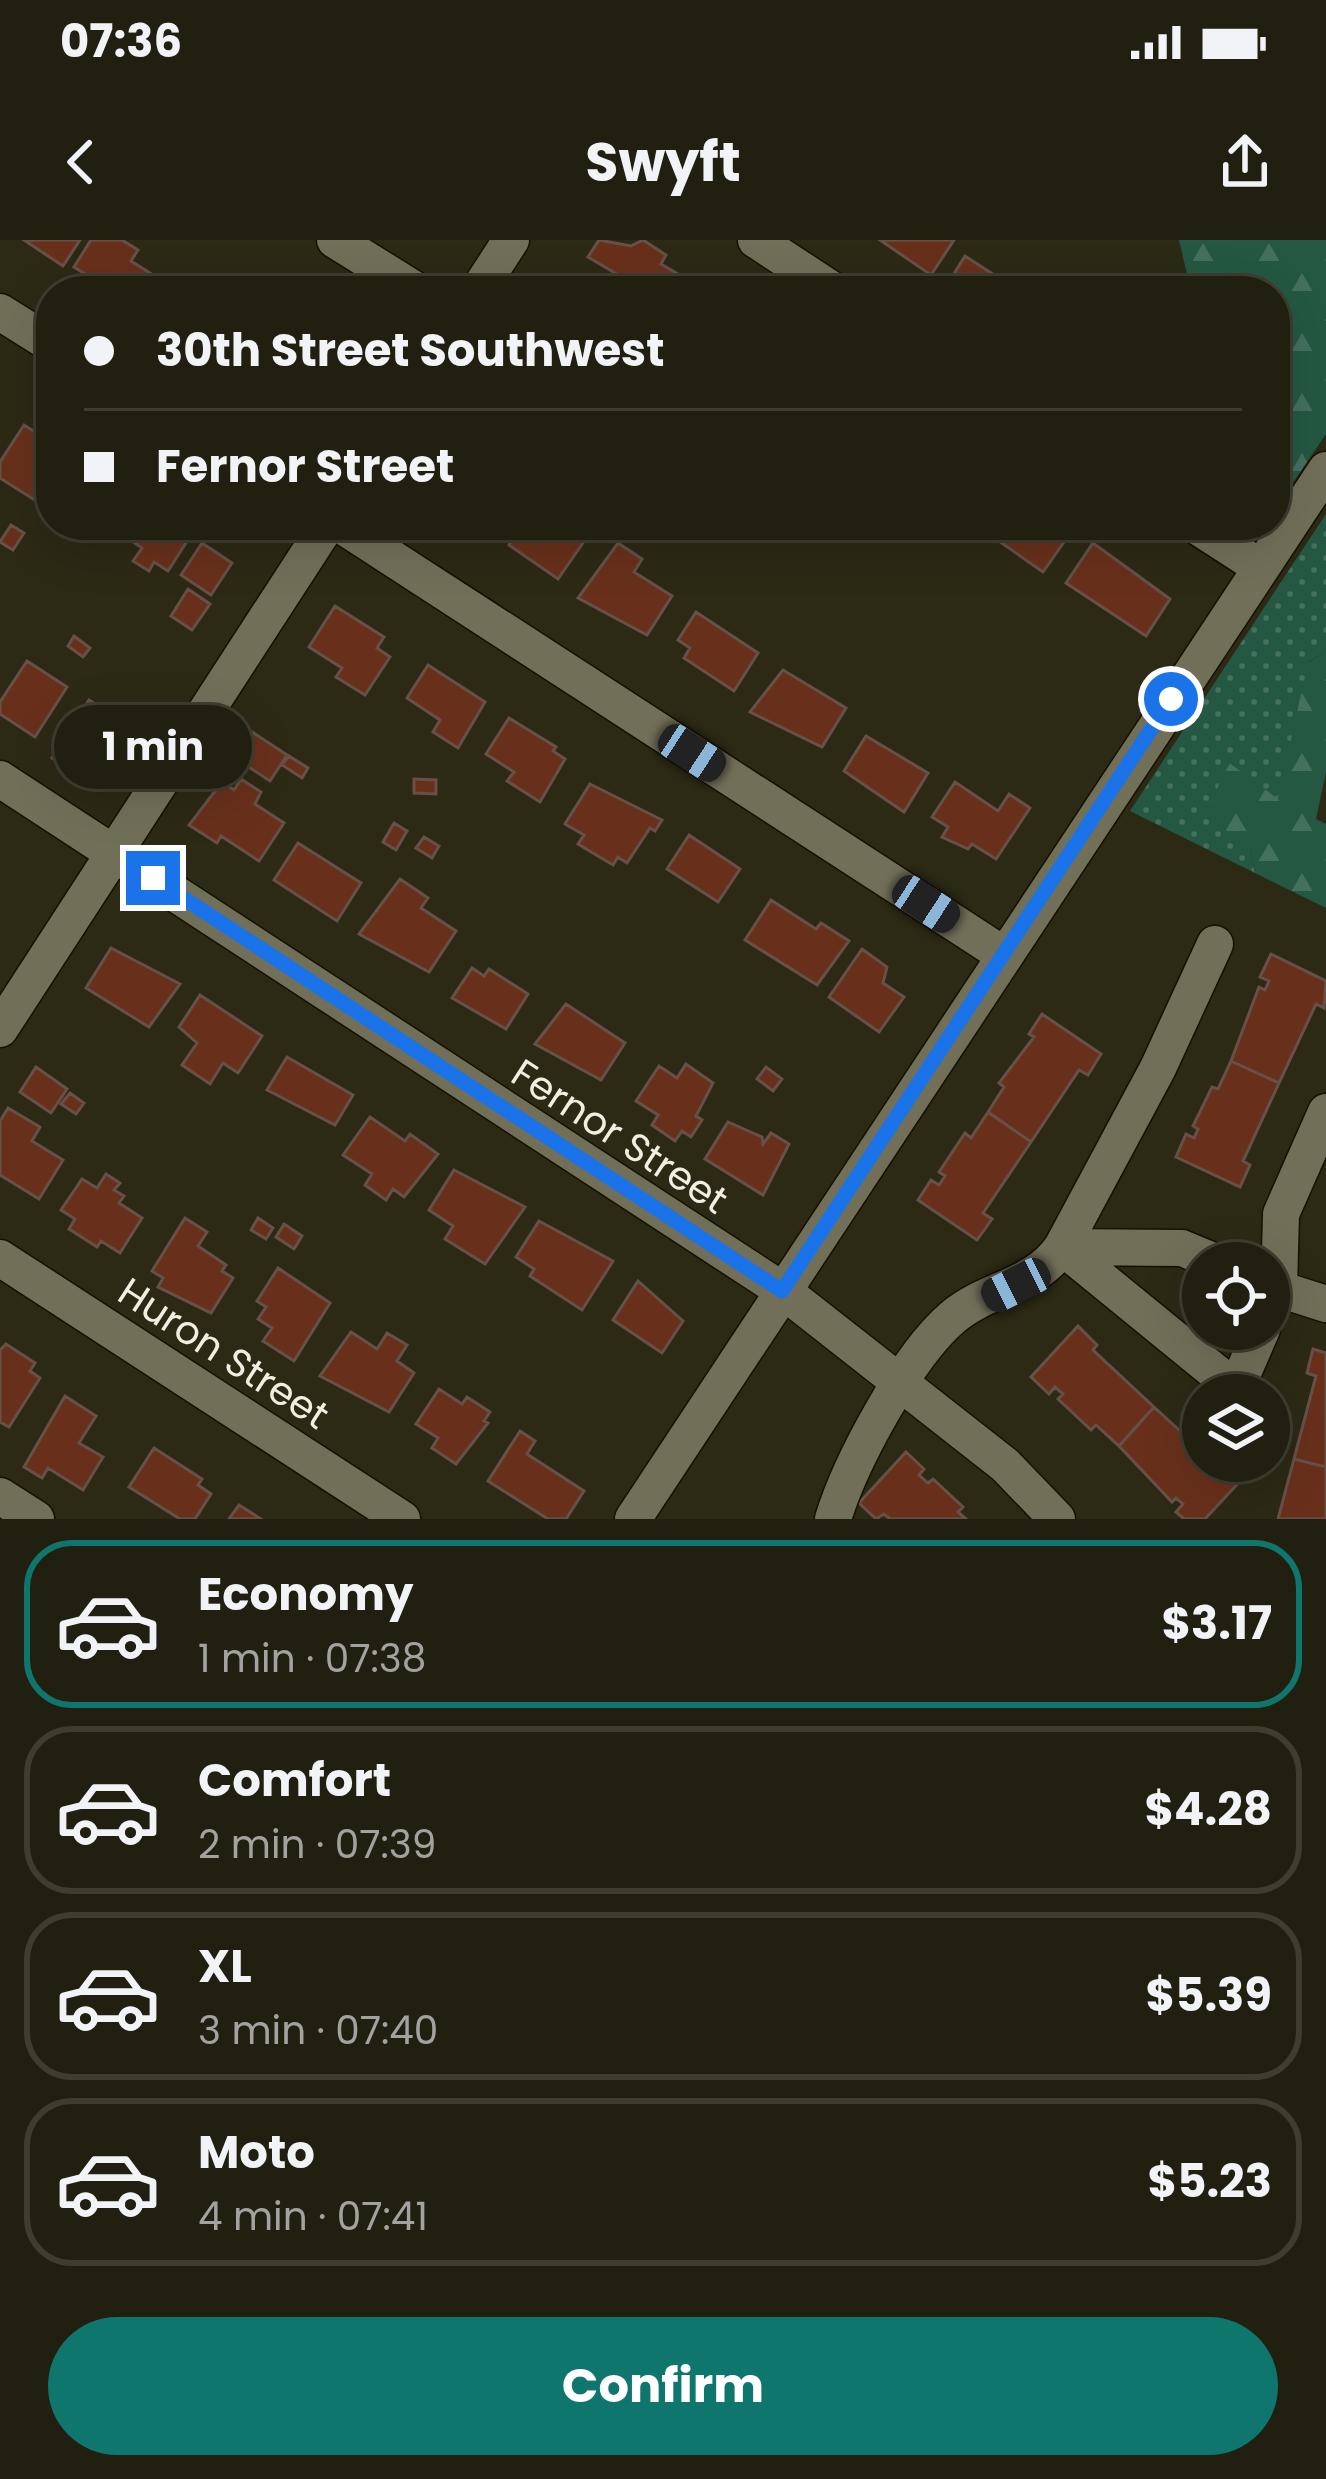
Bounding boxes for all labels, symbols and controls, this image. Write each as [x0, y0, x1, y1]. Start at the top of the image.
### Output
text: 07:36 [60, 10, 182, 73]
text: Swyft [585, 124, 741, 200]
icon: back [48, 129, 114, 195]
icon: share [1212, 129, 1278, 195]
text: 30th Street Southwest [156, 319, 665, 382]
text: Fernor Street [156, 435, 454, 498]
route start [1144, 672, 1198, 726]
callout: 1 min [54, 704, 252, 788]
car [652, 718, 732, 788]
text: 1 min [102, 719, 204, 774]
route end [126, 851, 180, 905]
car [886, 869, 966, 939]
street label: Fernor Street [501, 1046, 738, 1227]
map controls [1182, 1242, 1290, 1482]
button: locate [1182, 1242, 1290, 1350]
car [976, 1253, 1056, 1317]
street label: Huron Street [108, 1265, 340, 1442]
button: layers [1182, 1374, 1290, 1482]
text: Economy [198, 1563, 413, 1626]
icon: car [54, 1570, 162, 1678]
text: $3.17 [1161, 1592, 1272, 1655]
text: 1 min · 07:38 [198, 1631, 426, 1686]
text: Comfort [198, 1749, 391, 1812]
icon: car [54, 1756, 162, 1864]
text: $4.28 [1144, 1778, 1272, 1841]
text: 2 min · 07:39 [198, 1817, 436, 1872]
text: XL [198, 1935, 252, 1998]
icon: car [54, 1942, 162, 2050]
text: $5.39 [1146, 1964, 1272, 2027]
text: 3 min · 07:40 [198, 2003, 438, 2058]
text: Moto [198, 2121, 315, 2184]
icon: car [54, 2128, 162, 2236]
text: $5.23 [1148, 2150, 1272, 2213]
text: 4 min · 07:41 [198, 2189, 428, 2244]
button: Confirm [48, 2317, 1278, 2455]

